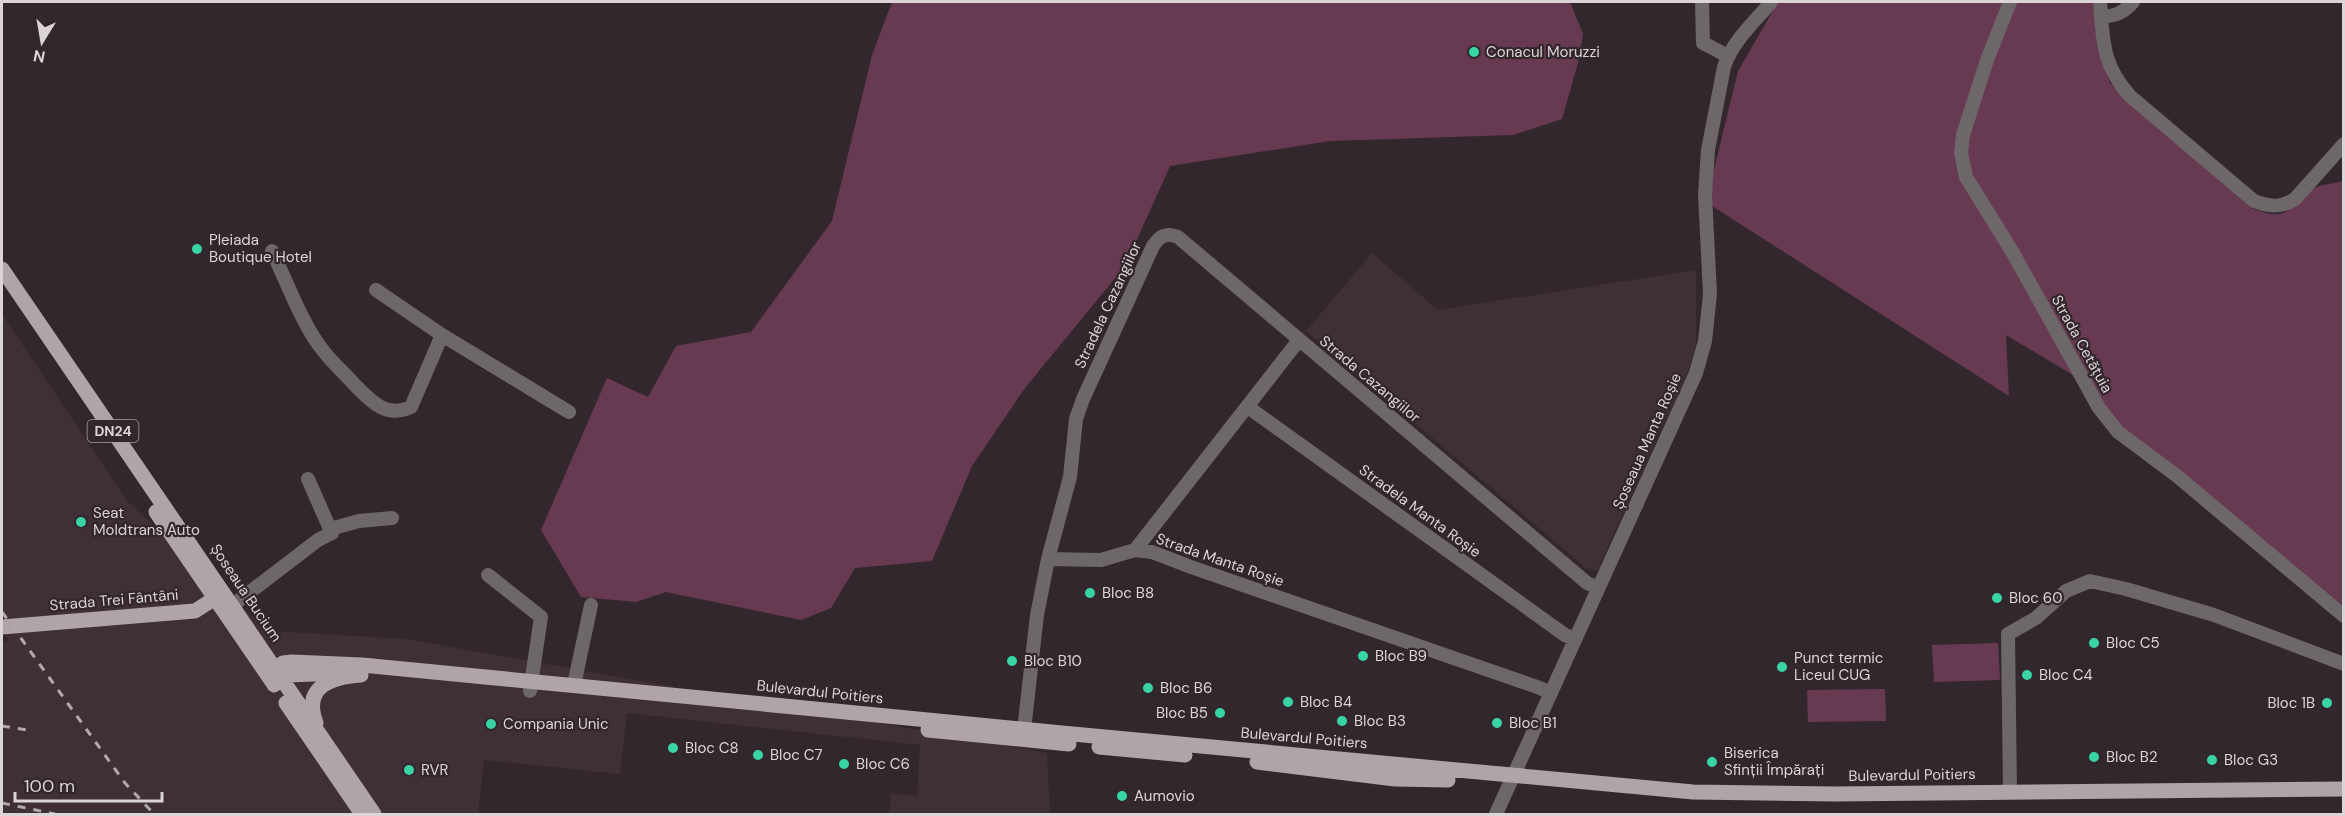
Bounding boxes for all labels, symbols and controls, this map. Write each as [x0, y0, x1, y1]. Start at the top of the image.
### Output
north arrow [12, 12, 72, 72]
place label: Conacul Moruzzi [1486, 42, 1600, 62]
text: N [32, 45, 47, 68]
marker: Conacul Moruzzi [1467, 45, 1481, 59]
place label: Pleiada Boutique Hotel [209, 230, 312, 267]
street label: Stradela Cazangiilor [1070, 238, 1146, 372]
marker: Pleiada Boutique Hotel [190, 242, 204, 256]
street label: Strada Cetățuia [2047, 292, 2117, 396]
street label: Strada Cazangiilor [1315, 331, 1425, 427]
street label: Șoseaua Manta Roșie [1608, 370, 1686, 512]
road number: DN24 [88, 420, 138, 442]
street label: Stradela Manta Roșie [1355, 460, 1485, 562]
place label: Seat Moldtrans Auto [93, 503, 200, 540]
marker: Seat Moldtrans Auto [74, 515, 88, 529]
street label: Strada Manta Roșie [1153, 529, 1287, 591]
street label: Șoseaua Bucium [206, 540, 286, 646]
place label: Bloc B8 [1102, 583, 1154, 603]
street label: Strada Trei Fântâni [49, 584, 179, 616]
marker: Bloc B8 [1083, 586, 1097, 600]
place label: Bloc 60 [2009, 588, 2063, 608]
marker: Bloc 60 [1990, 591, 2004, 605]
place label: Bloc C5 [2106, 633, 2160, 653]
marker: Bloc C5 [2087, 636, 2101, 650]
place label: Bloc B9 [1375, 646, 1427, 666]
place label: Punct termic Liceul CUG [1794, 648, 1883, 685]
marker: Bloc B9 [1356, 649, 1370, 663]
place label: Bloc B10 [1024, 651, 1082, 671]
marker: Bloc B10 [1005, 654, 1019, 668]
marker: Punct termic Liceul CUG [1775, 660, 1789, 674]
place label: Bloc C4 [2039, 665, 2093, 685]
marker: Bloc C4 [2020, 668, 2034, 682]
street label: Bulevardul Poitiers [756, 675, 884, 709]
place label: Bloc B6 [1160, 678, 1212, 698]
marker: Bloc B6 [1141, 681, 1155, 695]
place label: Bloc B4 [1300, 692, 1352, 712]
place label: Bloc 1B [2267, 693, 2315, 713]
marker: Bloc B4 [1281, 695, 1295, 709]
marker: Bloc 1B [2320, 696, 2334, 710]
place label: Bloc B5 [1156, 703, 1208, 723]
marker: Bloc B5 [1213, 706, 1227, 720]
place label: Bloc B3 [1354, 711, 1406, 731]
place label: Bloc B1 [1509, 713, 1557, 733]
place label: Compania Unic [503, 714, 609, 734]
marker: Bloc B3 [1335, 714, 1349, 728]
marker: Bloc B1 [1490, 716, 1504, 730]
marker: Compania Unic [484, 717, 498, 731]
street label: Bulevardul Poitiers [1240, 722, 1368, 754]
place label: Bloc C8 [685, 738, 739, 758]
marker: Bloc C8 [666, 741, 680, 755]
place label: Biserica Sfinții Împărați [1724, 743, 1824, 780]
place label: Bloc C7 [770, 745, 823, 765]
place label: Bloc B2 [2106, 747, 2158, 767]
marker: Bloc C7 [751, 748, 765, 762]
marker: Bloc B2 [2087, 750, 2101, 764]
place label: Bloc G3 [2224, 750, 2278, 770]
marker: Bloc G3 [2205, 753, 2219, 767]
place label: Bloc C6 [856, 754, 910, 774]
marker: Biserica Sfinții Împărați [1705, 755, 1719, 769]
marker: Bloc C6 [837, 757, 851, 771]
place label: RVR [421, 760, 449, 780]
marker: RVR [402, 763, 416, 777]
street label: Bulevardul Poitiers [1848, 764, 1976, 786]
scale bar [15, 765, 162, 803]
text: 100 m [24, 774, 75, 798]
place label: Aumovio [1134, 786, 1195, 806]
marker: Aumovio [1115, 789, 1129, 803]

